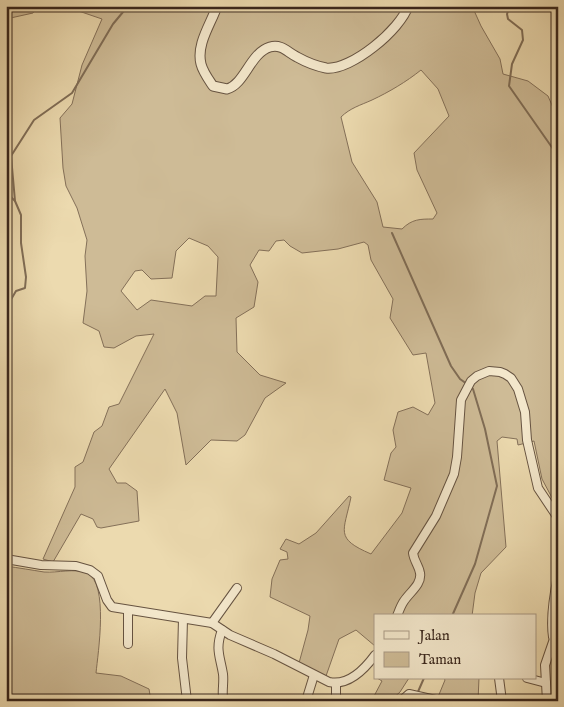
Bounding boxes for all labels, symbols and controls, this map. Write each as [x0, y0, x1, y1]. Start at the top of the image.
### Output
legend [374, 614, 536, 680]
text: Jalan [417, 626, 450, 645]
text: Taman [419, 650, 461, 669]

